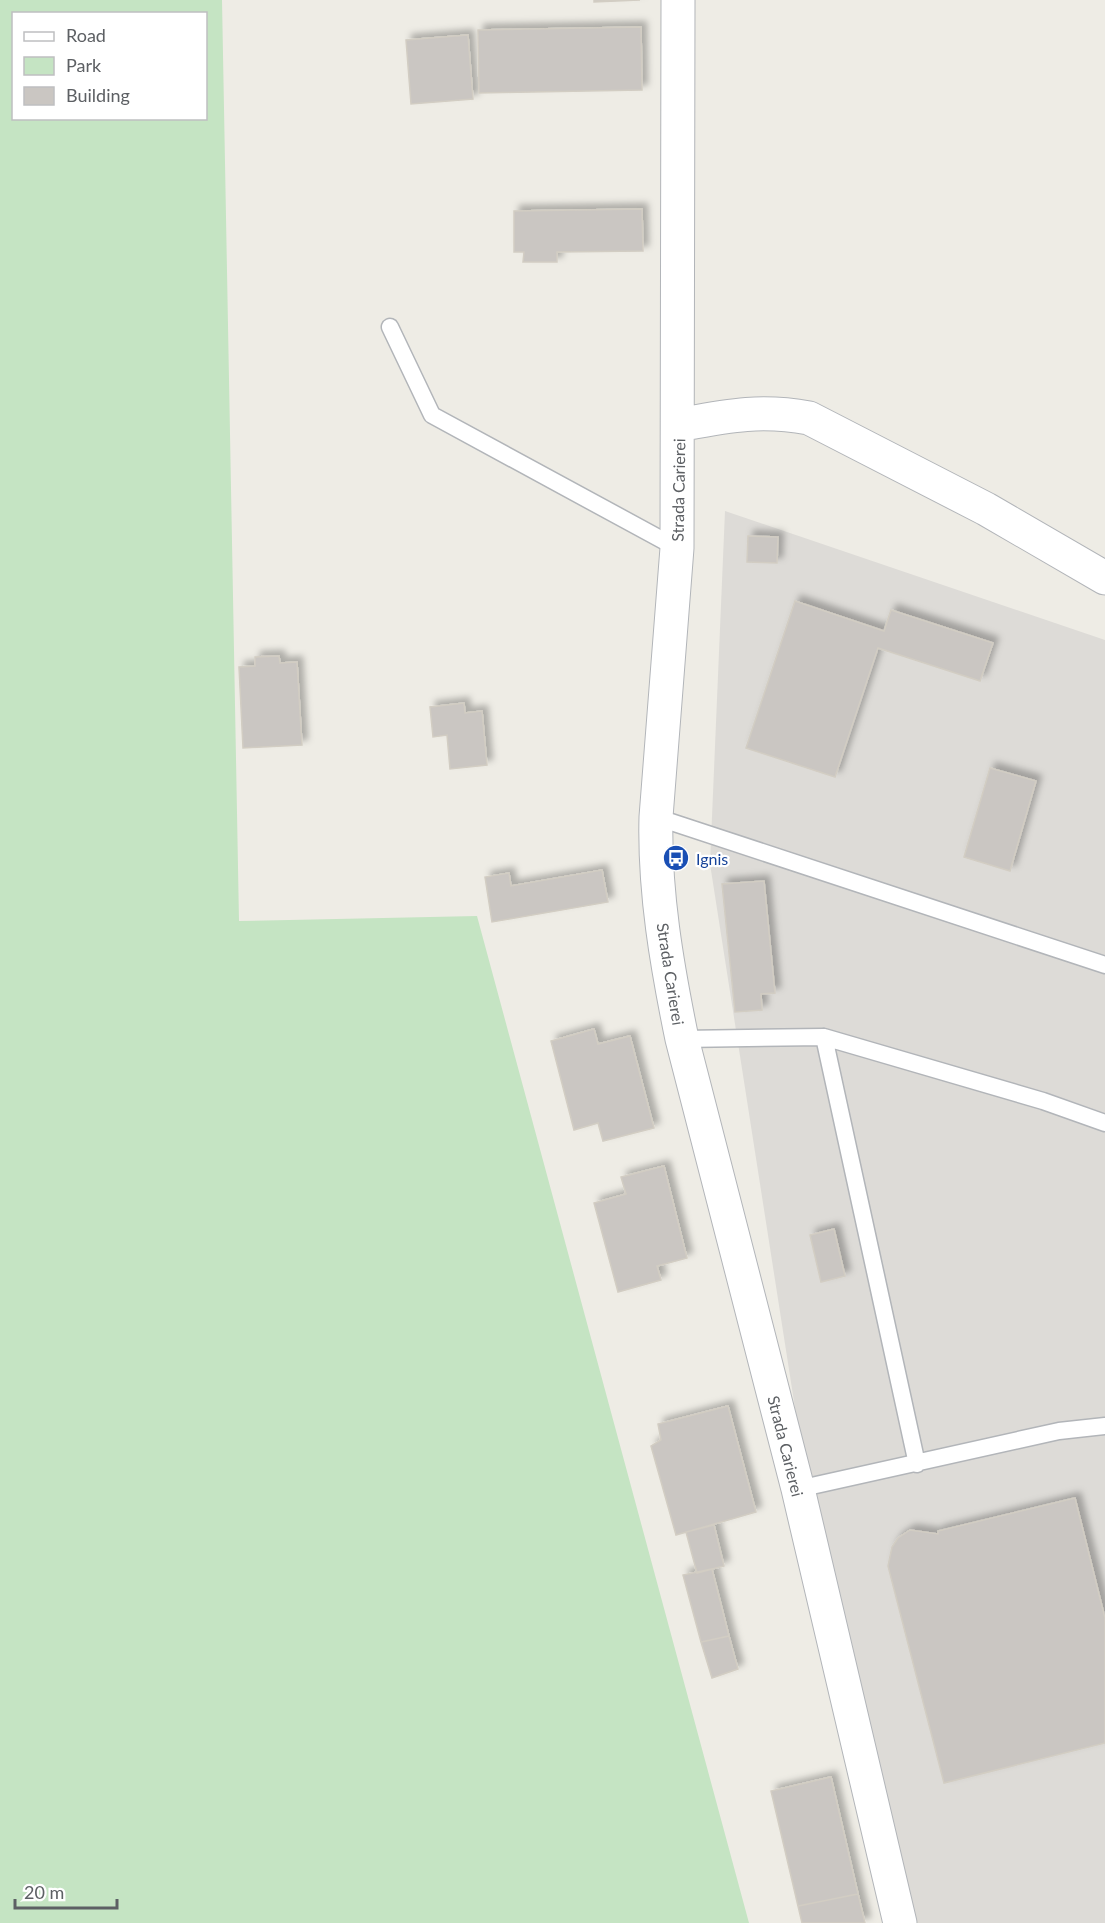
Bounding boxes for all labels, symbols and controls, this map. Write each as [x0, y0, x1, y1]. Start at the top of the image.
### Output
legend [12, 12, 207, 120]
text: Road [66, 24, 106, 46]
text: Park [66, 54, 102, 76]
text: Building [66, 84, 130, 106]
street label: Strada Carierei [668, 438, 688, 542]
bus stop icon: Ignis [661, 843, 691, 873]
place label: Ignis [696, 849, 728, 868]
street label: Strada Carierei [654, 922, 688, 1026]
street label: Strada Carierei [764, 1394, 808, 1498]
scale bar [15, 1872, 117, 1910]
text: 20 m [24, 1881, 64, 1903]

